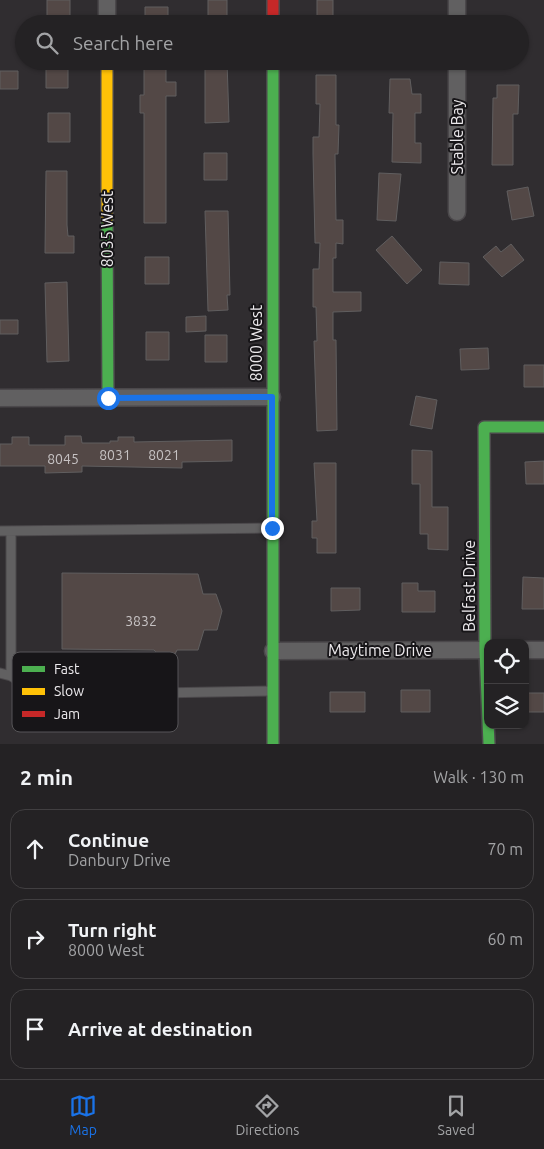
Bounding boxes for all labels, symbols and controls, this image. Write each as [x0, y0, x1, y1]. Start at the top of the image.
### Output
search box [15, 15, 529, 70]
icon: search [33, 29, 61, 57]
text: Search here [73, 32, 173, 54]
street label: Stable Bay [448, 99, 466, 175]
street label: 8035 West [98, 190, 116, 267]
street label: 8000 West [247, 304, 265, 381]
route start [97, 387, 120, 410]
house number: 8031 [99, 447, 131, 463]
house number: 8021 [148, 447, 180, 463]
house number: 8045 [47, 451, 79, 467]
route end [261, 517, 284, 540]
street label: Belfast Drive [460, 540, 478, 632]
house number: 3832 [125, 613, 157, 629]
map controls [484, 639, 529, 729]
button: locate [484, 639, 529, 684]
street label: Maytime Drive [328, 641, 432, 659]
legend [12, 652, 178, 732]
text: Fast [54, 661, 80, 677]
text: Slow [54, 683, 84, 699]
button: layers [484, 684, 529, 729]
text: Jam [54, 706, 80, 722]
text: 2 min [20, 765, 73, 789]
text: Walk · 130 m [433, 768, 524, 786]
text: Continue [68, 829, 149, 851]
icon: ahead [21, 835, 49, 863]
text: 70 m [487, 840, 523, 858]
text: Danbury Drive [68, 851, 171, 869]
text: Turn right [68, 919, 156, 941]
icon: right [21, 925, 49, 953]
text: 60 m [487, 930, 523, 948]
text: 8000 West [68, 941, 144, 959]
icon: arrive [21, 1015, 49, 1043]
text: Arrive at destination [68, 1018, 253, 1040]
tab: Map [69, 1092, 97, 1138]
tab: Directions [235, 1092, 299, 1138]
tab: Saved [438, 1092, 475, 1138]

